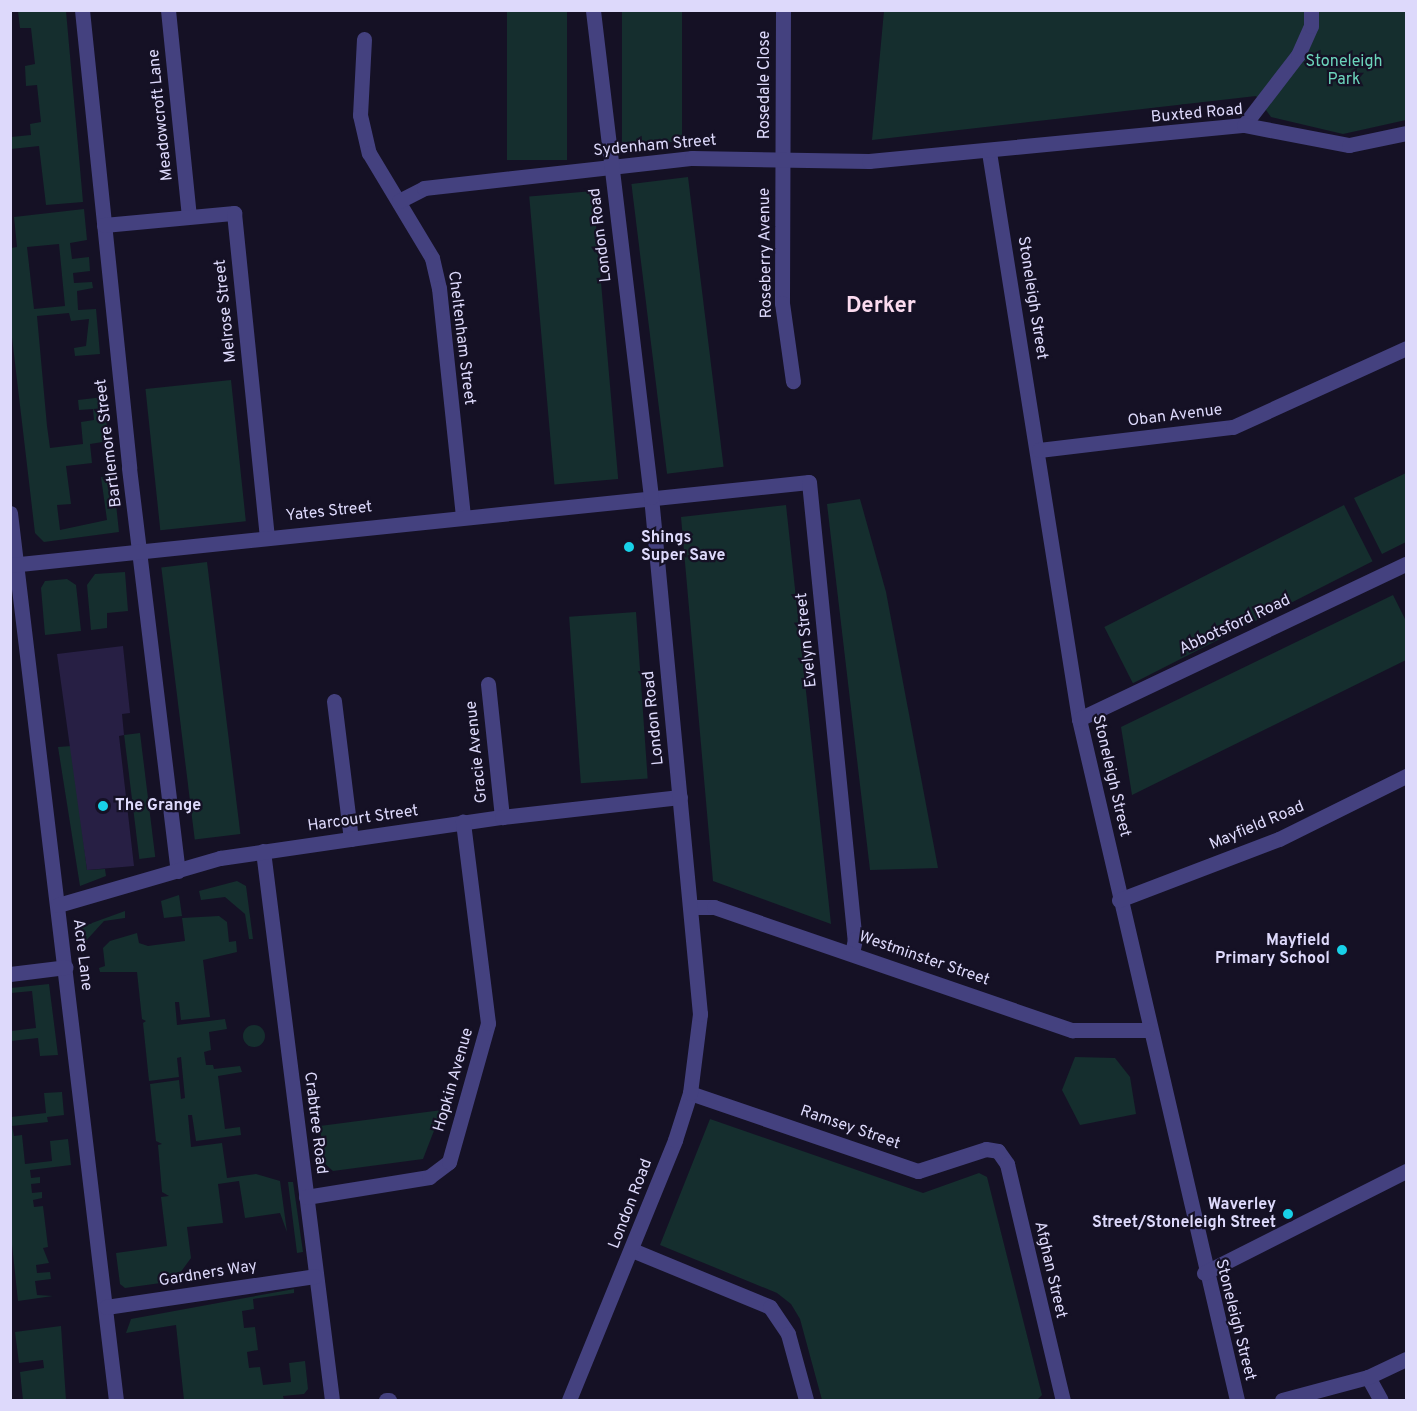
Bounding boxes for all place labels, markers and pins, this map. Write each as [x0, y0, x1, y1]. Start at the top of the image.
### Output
place label: Shings Super Save [641, 528, 726, 566]
marker: Shings Super Save [622, 540, 636, 554]
place label: The Grange [115, 796, 201, 816]
marker: The Grange [96, 799, 110, 813]
place label: Mayfield Primary School [1215, 931, 1330, 969]
marker: Mayfield Primary School [1335, 943, 1349, 957]
place label: Waverley Street/Stoneleigh Street [1092, 1195, 1276, 1233]
marker: Waverley Street/Stoneleigh Street [1281, 1207, 1295, 1221]

